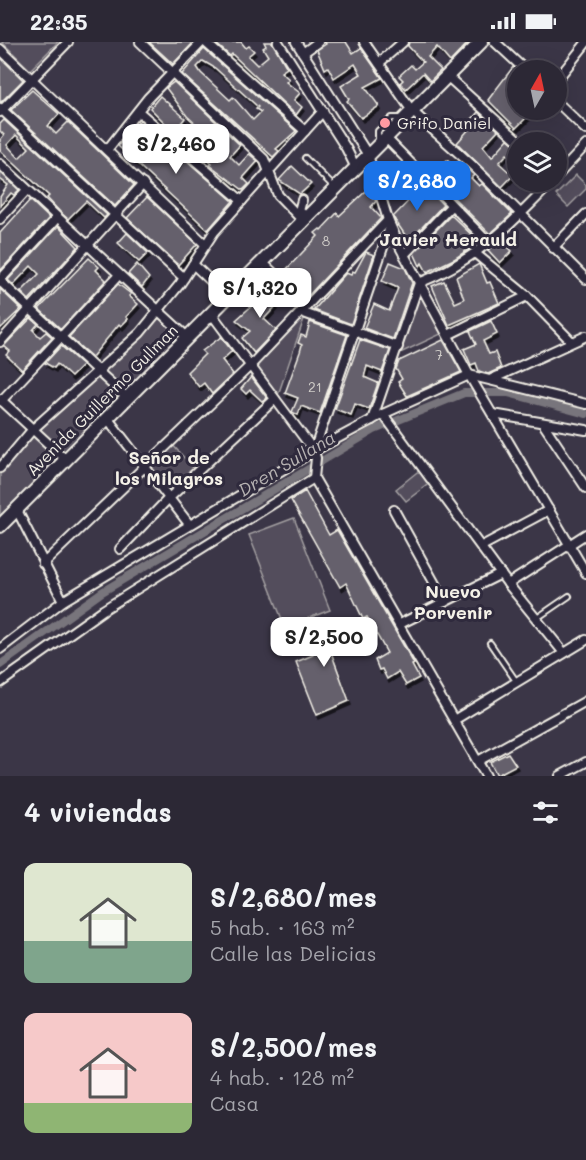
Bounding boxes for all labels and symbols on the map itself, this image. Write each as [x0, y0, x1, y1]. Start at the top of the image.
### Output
north arrow [507, 60, 567, 120]
place label: Grifo Daniel [397, 112, 491, 133]
marker: Grifo Daniel [378, 116, 392, 130]
pin: S/2,460 [121, 124, 231, 175]
pin: S/2,680 [362, 161, 472, 212]
district label: Javier Herauld [379, 227, 517, 251]
house number: 8 [322, 231, 330, 250]
pin: S/1,320 [205, 268, 315, 319]
street label: Avenida Guillermo Gullman [21, 319, 182, 480]
house number: 7 [435, 345, 443, 364]
house number: 21 [308, 377, 322, 396]
water label: Dren Sullana [233, 425, 340, 502]
district label: Señor de los Milagros [115, 445, 223, 490]
district label: Nuevo Porvenir [414, 579, 492, 624]
pin: S/2,500 [269, 617, 379, 668]

